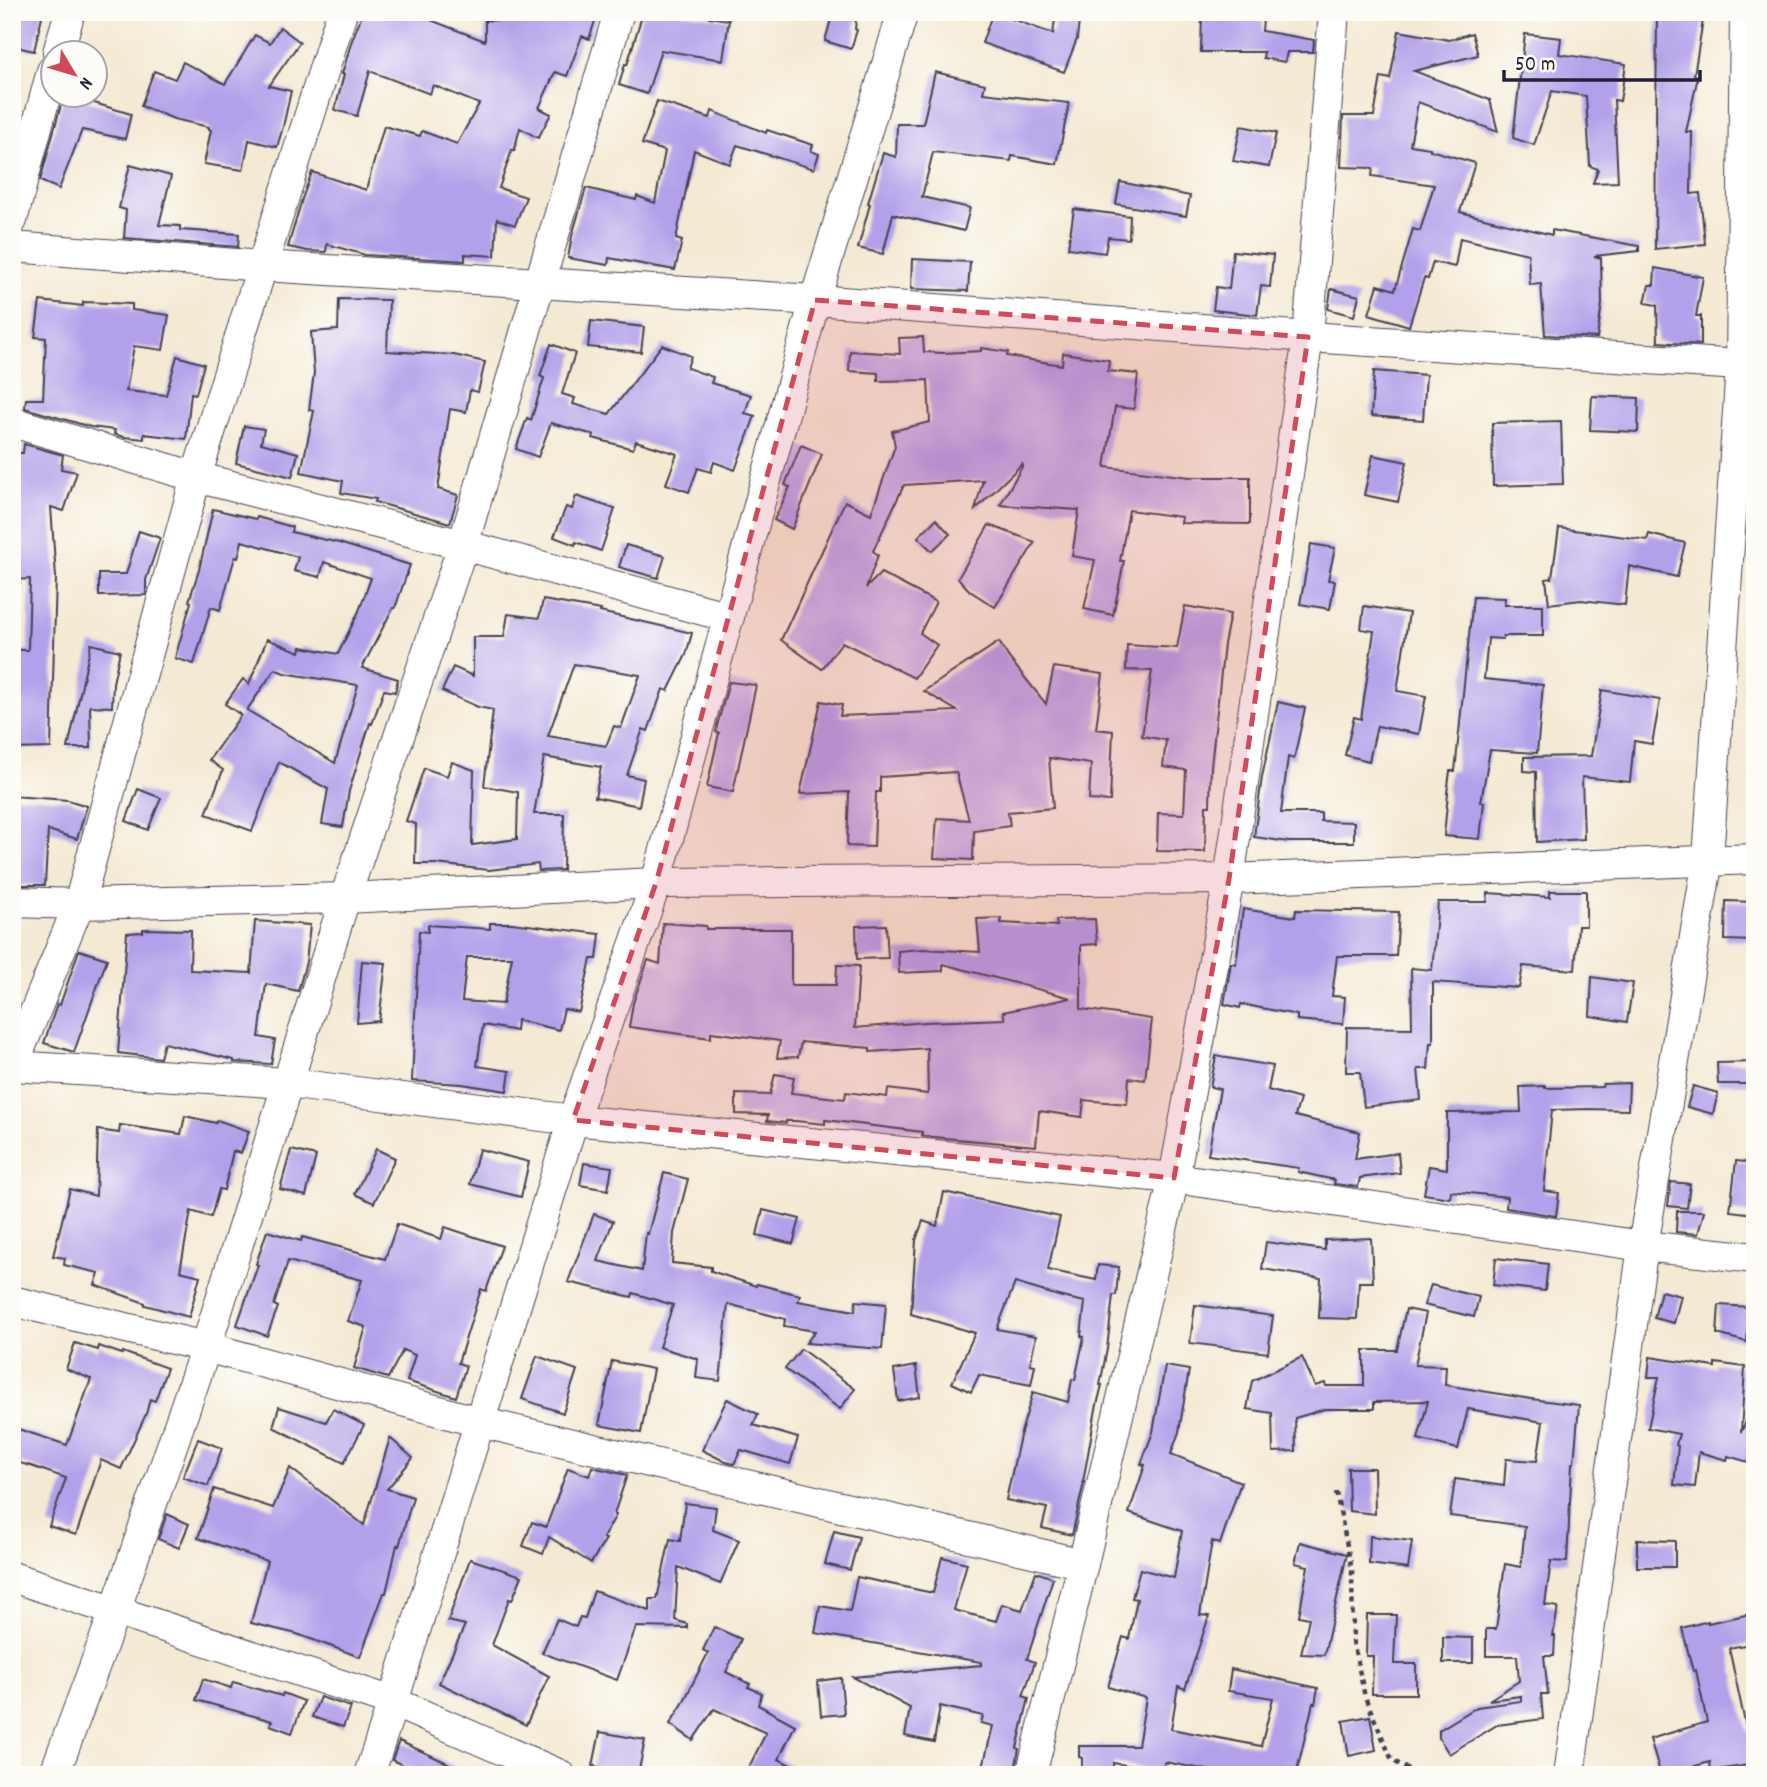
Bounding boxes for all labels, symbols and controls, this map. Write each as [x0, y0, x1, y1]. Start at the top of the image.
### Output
north arrow [38, 38, 108, 108]
scale bar [1504, 38, 1700, 82]
text: 50 m [1515, 51, 1555, 81]
text: N [71, 70, 98, 94]

